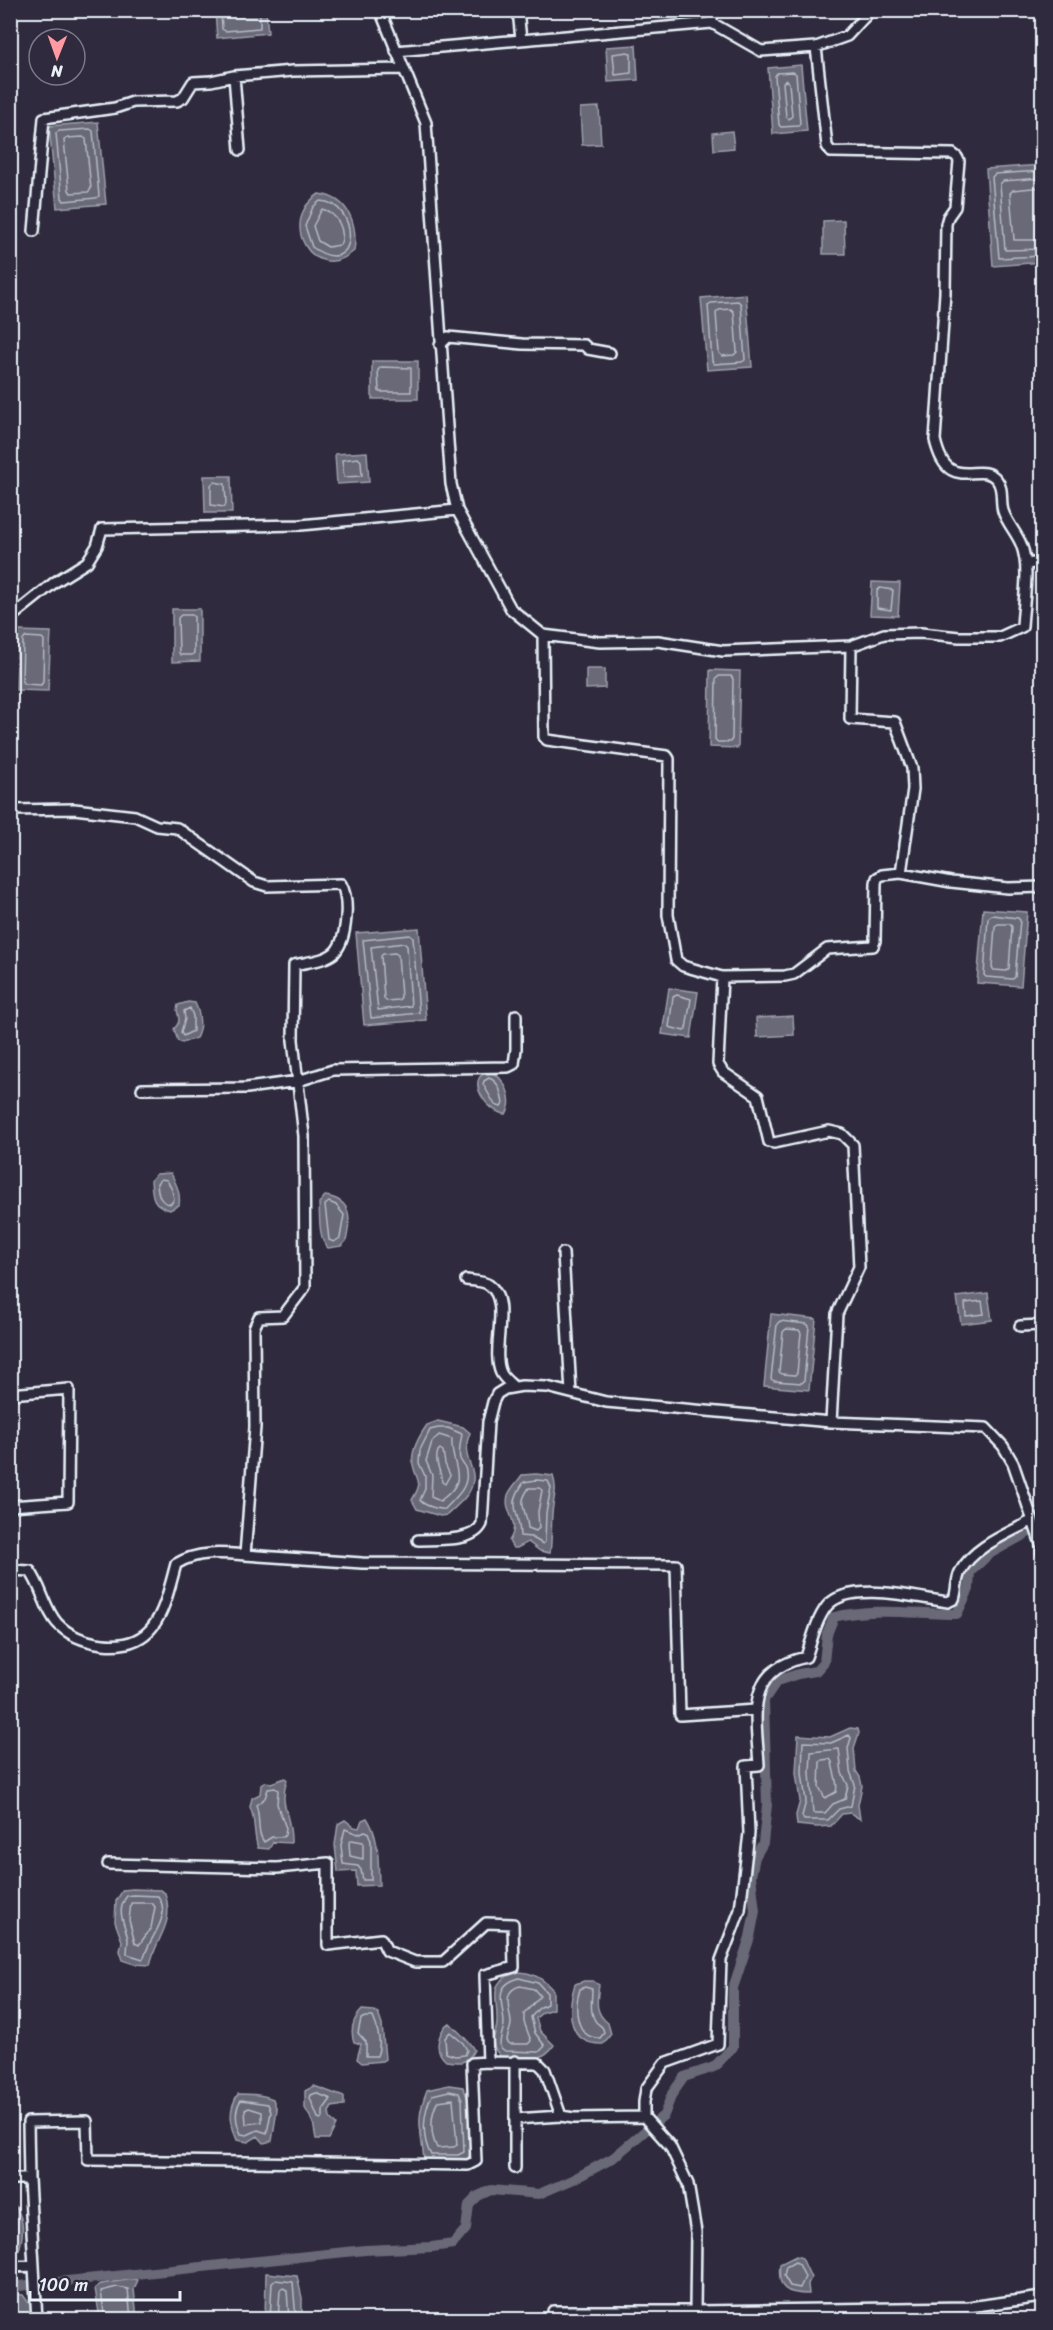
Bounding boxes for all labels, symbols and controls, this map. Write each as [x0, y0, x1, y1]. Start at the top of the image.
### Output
north arrow [27, 27, 87, 87]
text: N [50, 57, 64, 86]
scale bar [30, 2264, 180, 2302]
text: 100 m [39, 2269, 88, 2301]

